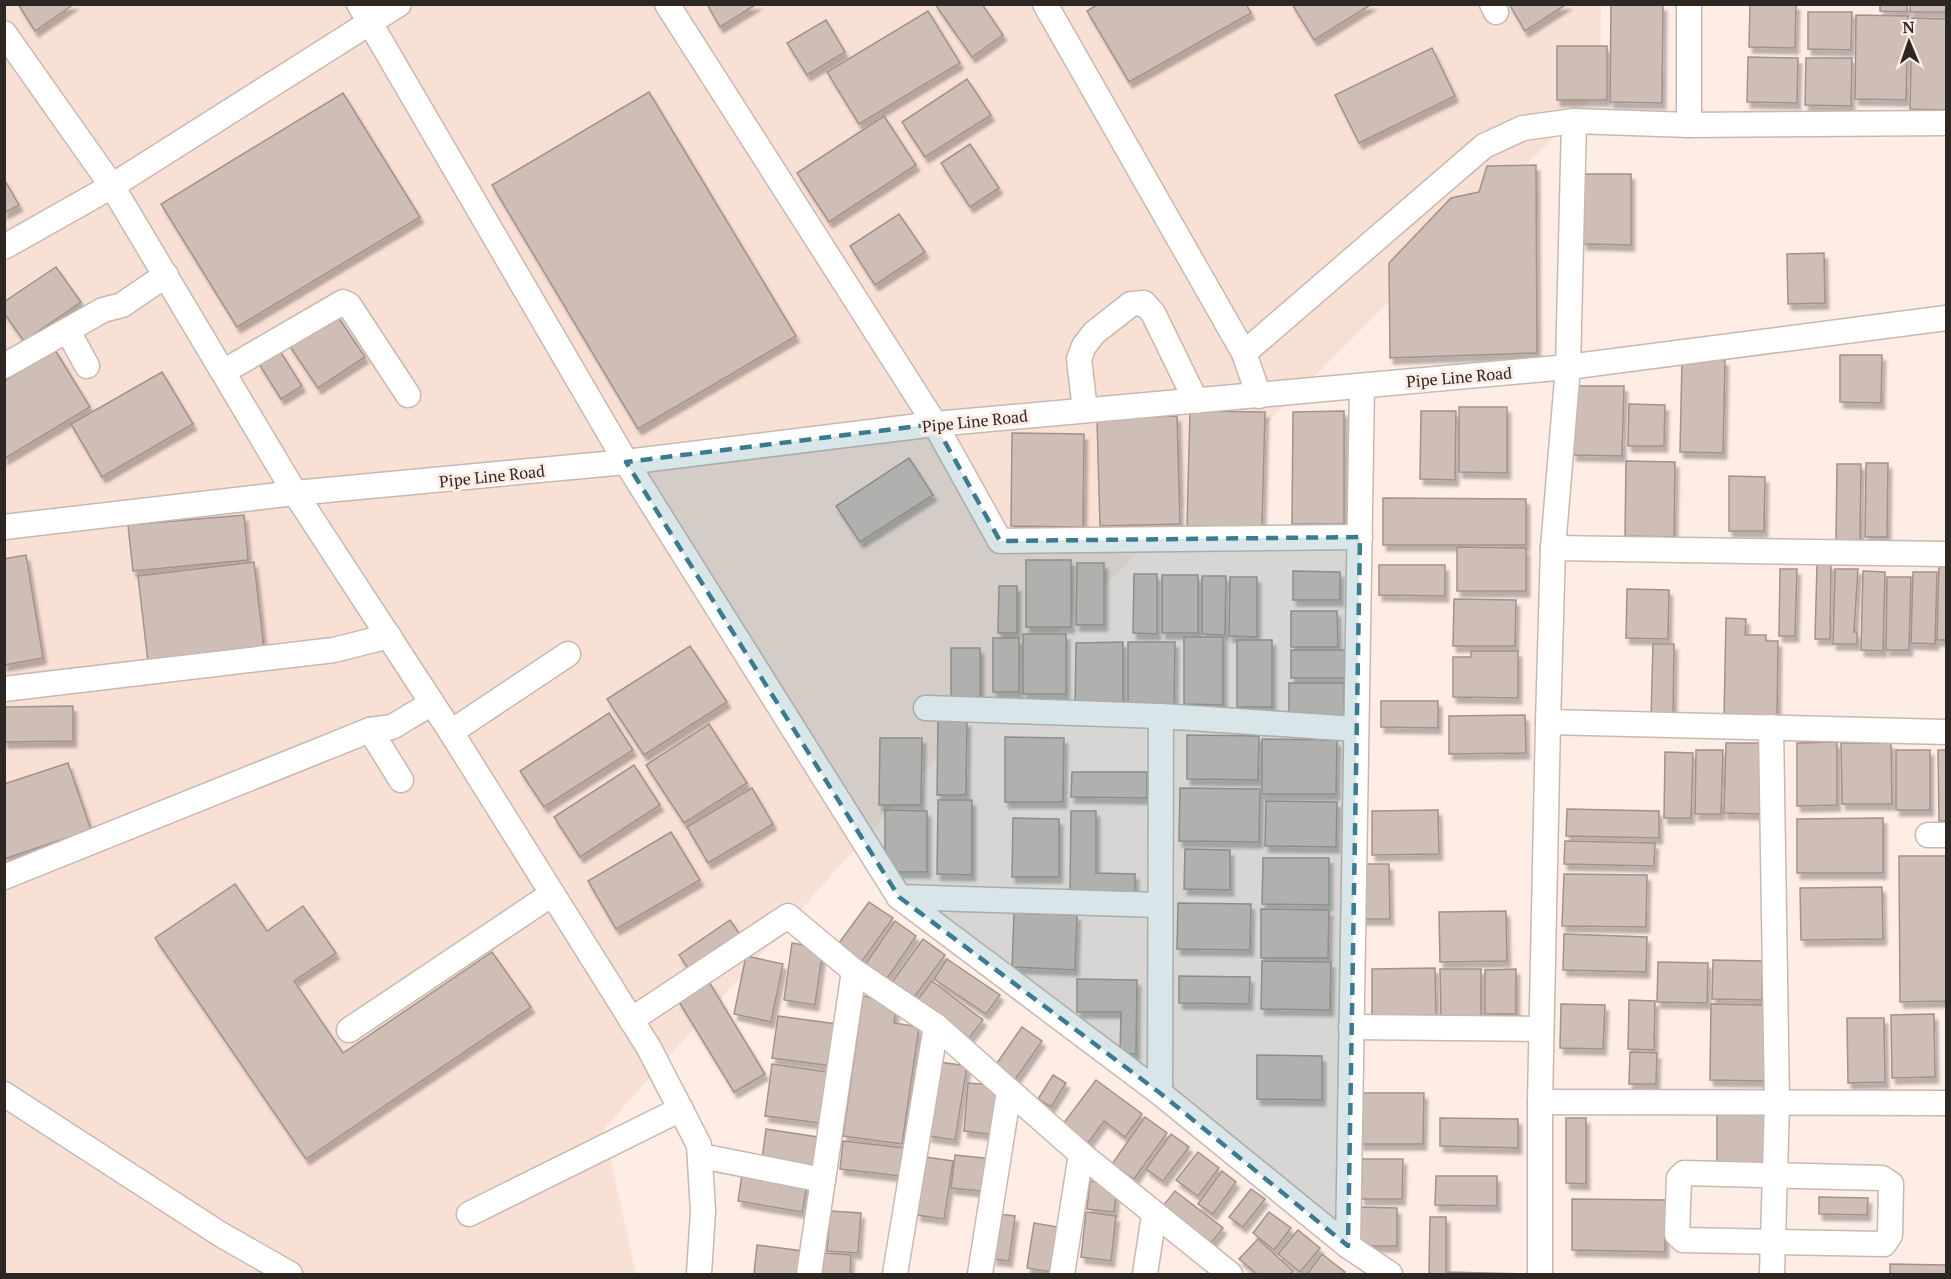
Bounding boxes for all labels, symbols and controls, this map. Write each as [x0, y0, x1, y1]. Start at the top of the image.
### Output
north arrow [1879, 12, 1939, 72]
text: N [1902, 16, 1915, 38]
street label: Pipe Line Road [1405, 361, 1513, 393]
street label: Pipe Line Road [921, 405, 1029, 437]
street label: Pipe Line Road [438, 460, 546, 492]

